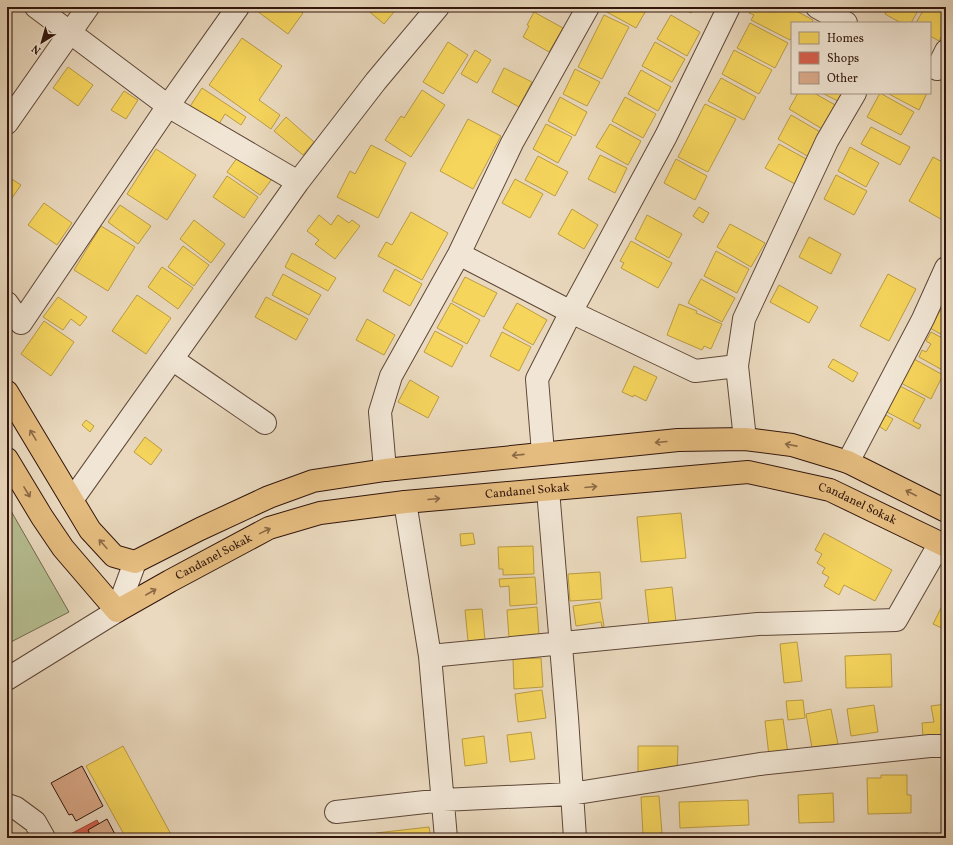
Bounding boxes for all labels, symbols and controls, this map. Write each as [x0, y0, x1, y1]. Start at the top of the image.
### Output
north arrow [22, 22, 62, 62]
legend [791, 22, 931, 94]
text: Homes [827, 31, 864, 47]
text: N [29, 40, 45, 57]
text: Shops [827, 51, 859, 67]
text: Other [827, 71, 858, 87]
one-way arrow [28, 429, 36, 441]
one-way arrow [655, 438, 668, 445]
one-way arrow [785, 441, 798, 449]
one-way arrow [512, 452, 525, 459]
street label: Candanel Sokak [484, 480, 571, 503]
street label: Candanel Sokak [817, 480, 899, 529]
one-way arrow [584, 483, 597, 490]
one-way arrow [23, 486, 31, 498]
one-way arrow [905, 489, 917, 496]
one-way arrow [427, 496, 440, 503]
one-way arrow [259, 527, 271, 534]
street label: Candanel Sokak [173, 530, 255, 584]
one-way arrow [98, 539, 107, 549]
one-way arrow [145, 587, 157, 595]

